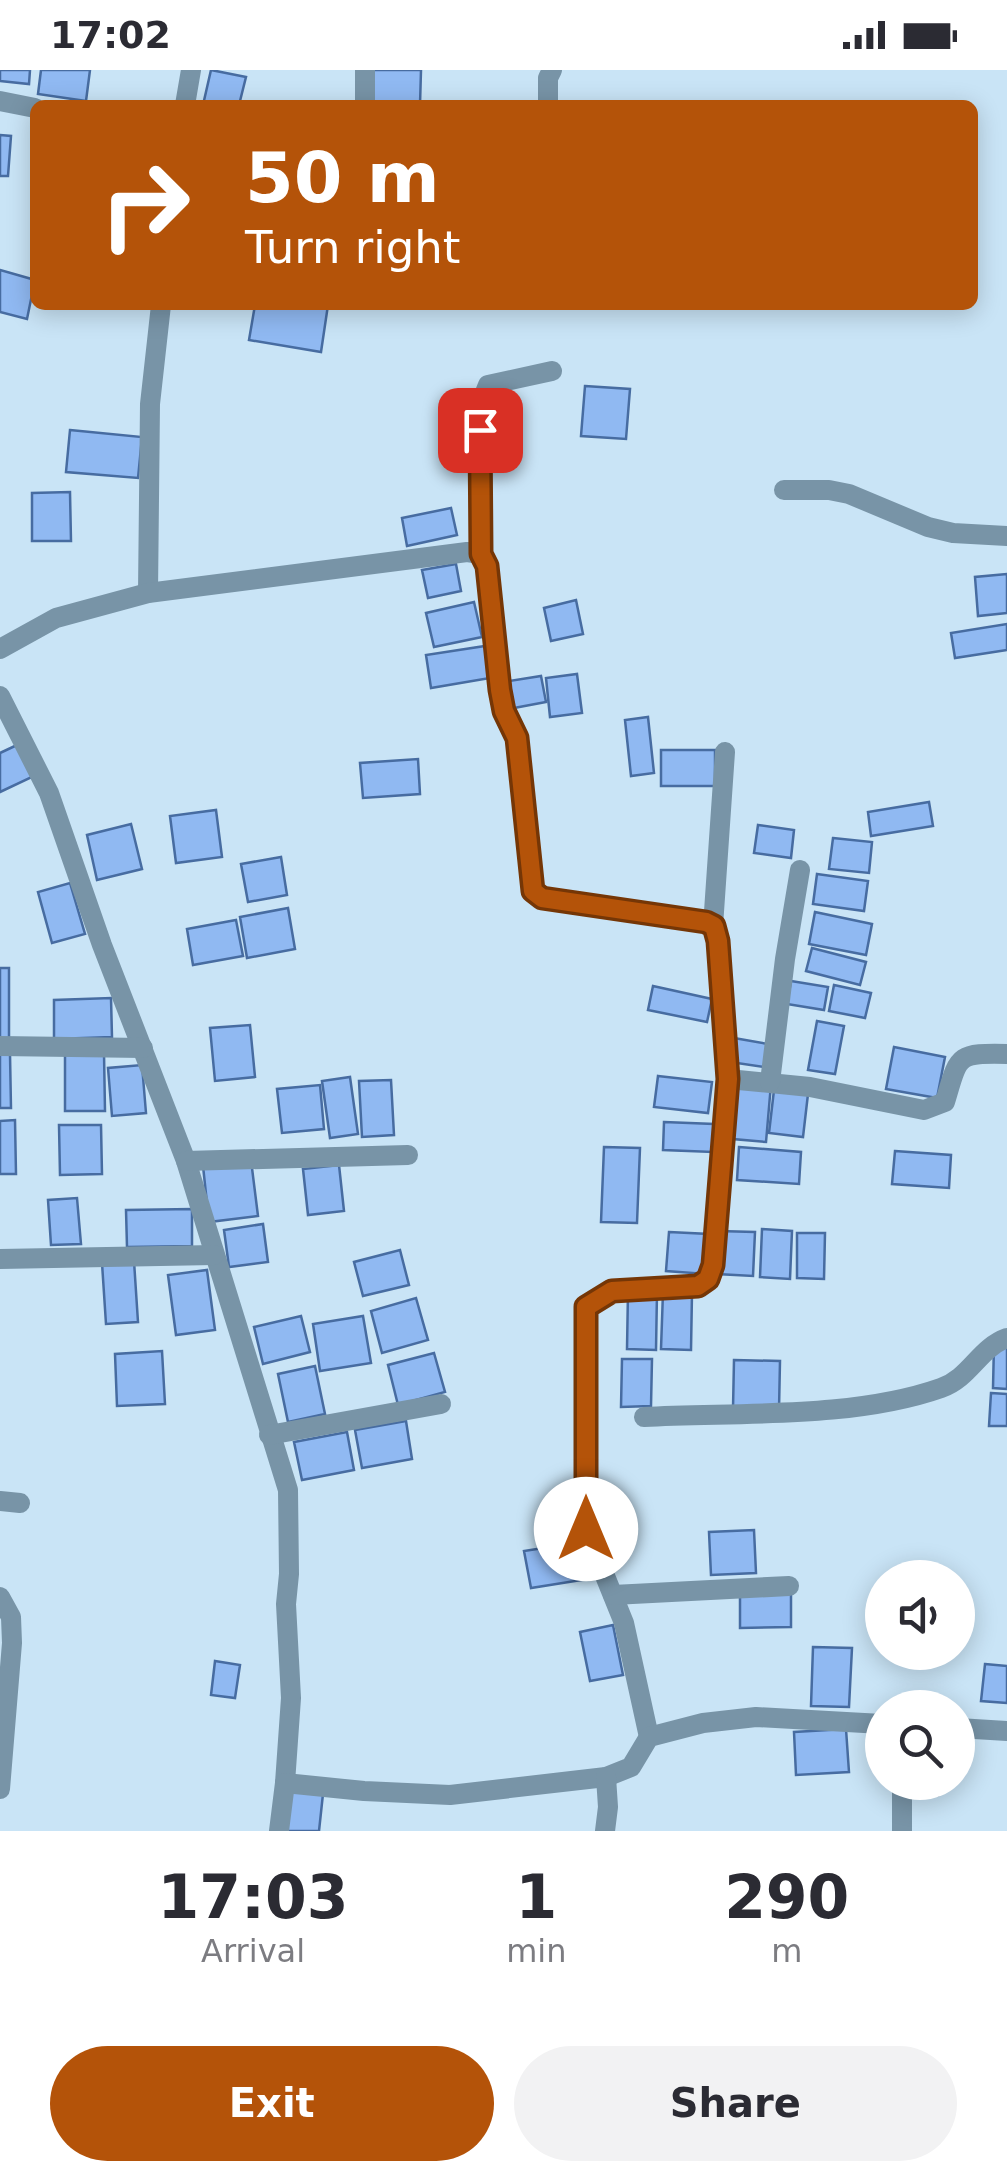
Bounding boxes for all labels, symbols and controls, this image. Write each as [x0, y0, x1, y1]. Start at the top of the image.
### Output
text: 17:02 [50, 13, 171, 57]
text: 50 m [245, 137, 440, 219]
icon: right [80, 140, 210, 270]
text: Turn right [245, 221, 460, 274]
pin [438, 388, 523, 473]
icon: arrive [453, 403, 508, 458]
position arrow [534, 1477, 638, 1581]
map controls [865, 1560, 975, 1800]
button: sound [865, 1560, 975, 1670]
button: search [865, 1690, 975, 1800]
text: 17:03 [158, 1862, 349, 1932]
text: 1 [515, 1862, 557, 1932]
text: 290 [724, 1862, 849, 1932]
text: Arrival [201, 1932, 305, 1970]
text: min [506, 1932, 567, 1970]
text: m [771, 1932, 802, 1970]
button: Exit [50, 2046, 494, 2161]
button: Share [514, 2046, 957, 2161]

